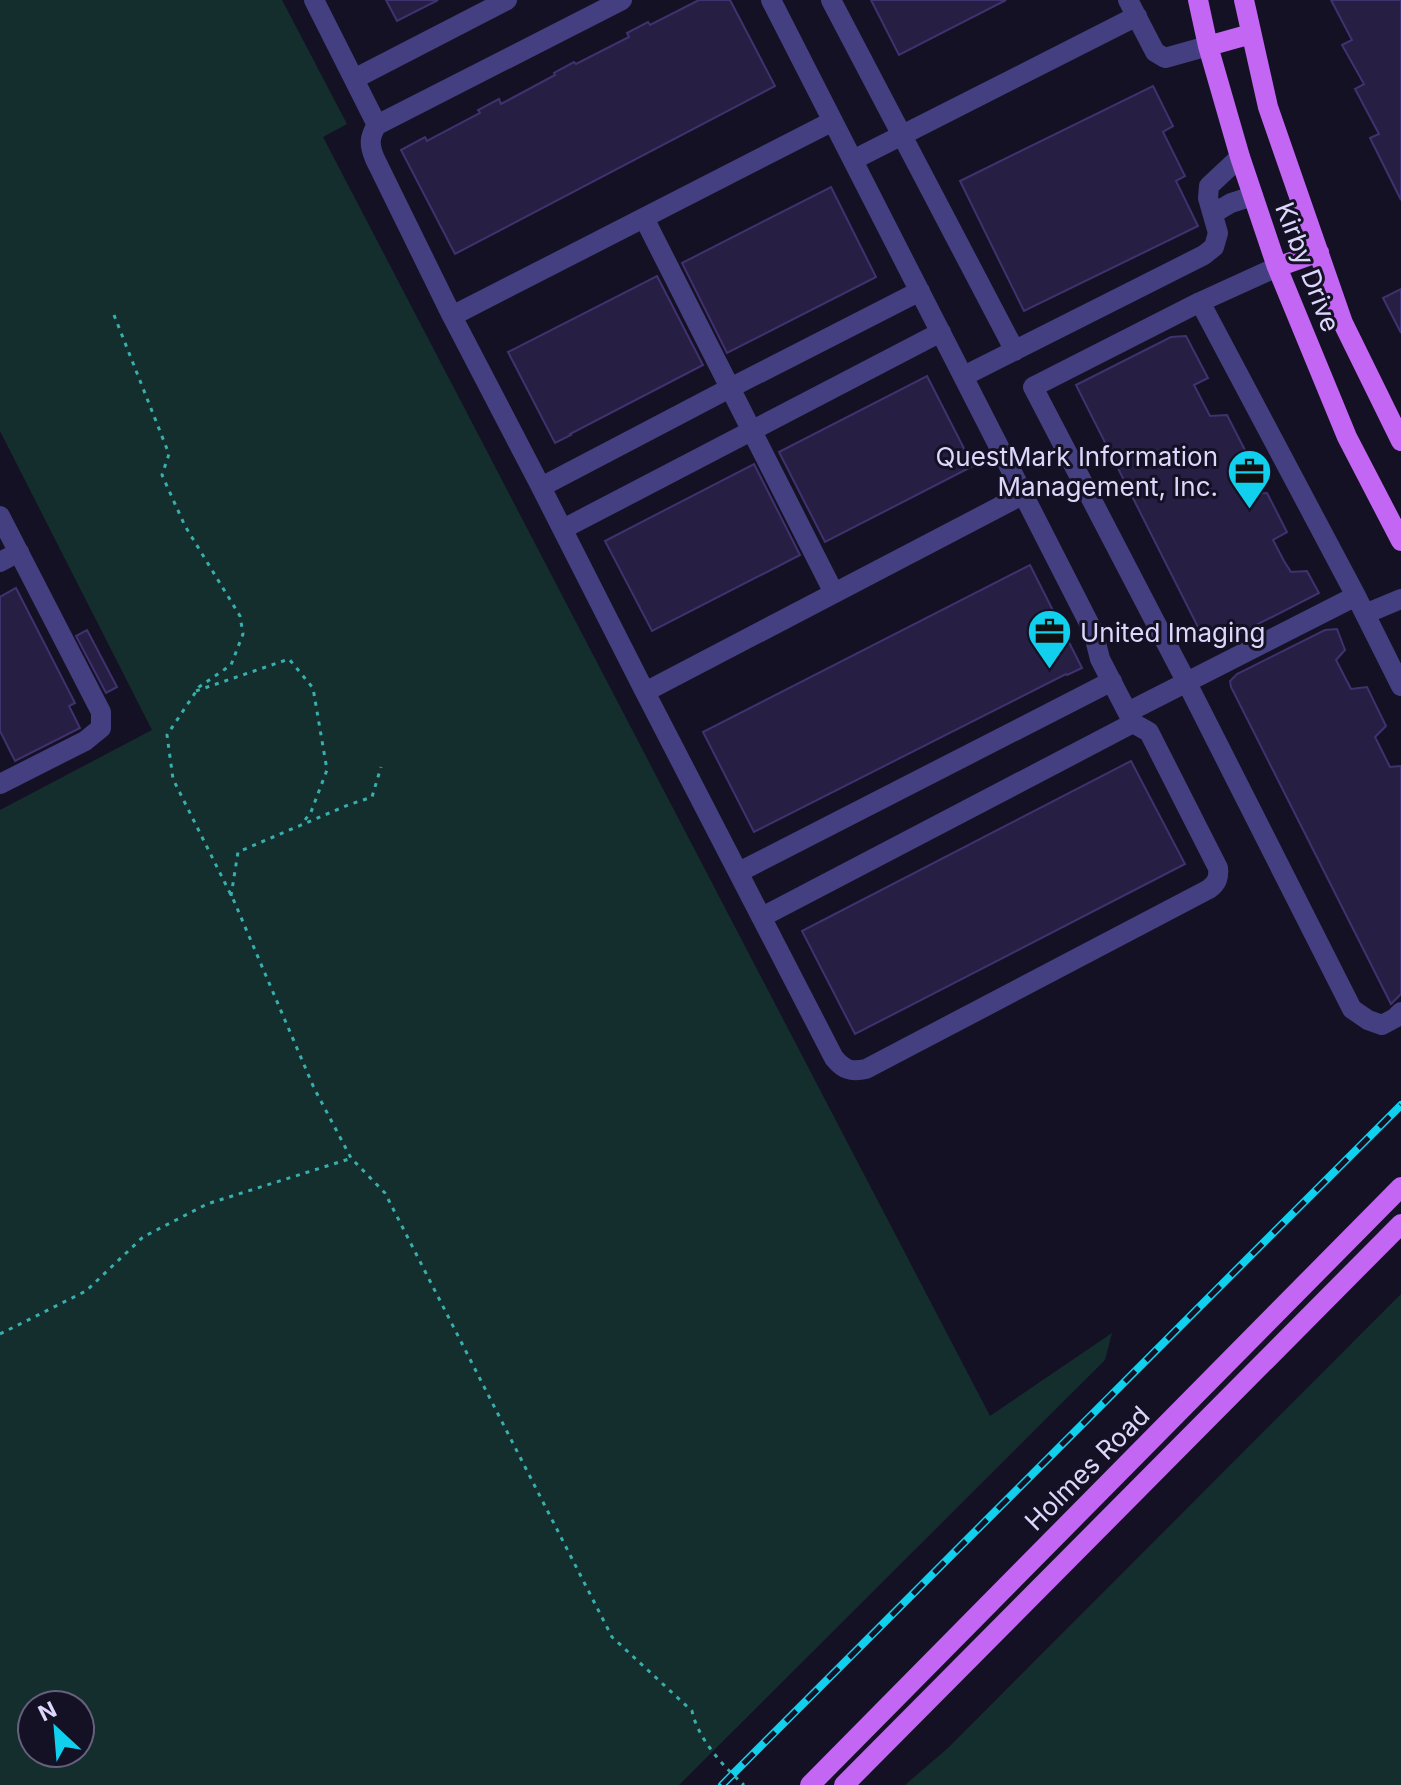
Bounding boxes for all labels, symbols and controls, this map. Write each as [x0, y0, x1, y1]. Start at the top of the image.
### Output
street label: Kirby Drive [1269, 198, 1347, 336]
place label: QuestMark Information Management, Inc. [935, 441, 1218, 502]
office icon: QuestMark Information Management, Inc. [1225, 447, 1273, 510]
office icon: United Imaging [1025, 608, 1073, 671]
place label: United Imaging [1080, 617, 1266, 648]
street label: Holmes Road [1018, 1399, 1156, 1537]
north arrow [16, 1689, 96, 1769]
text: N [34, 1696, 60, 1726]

